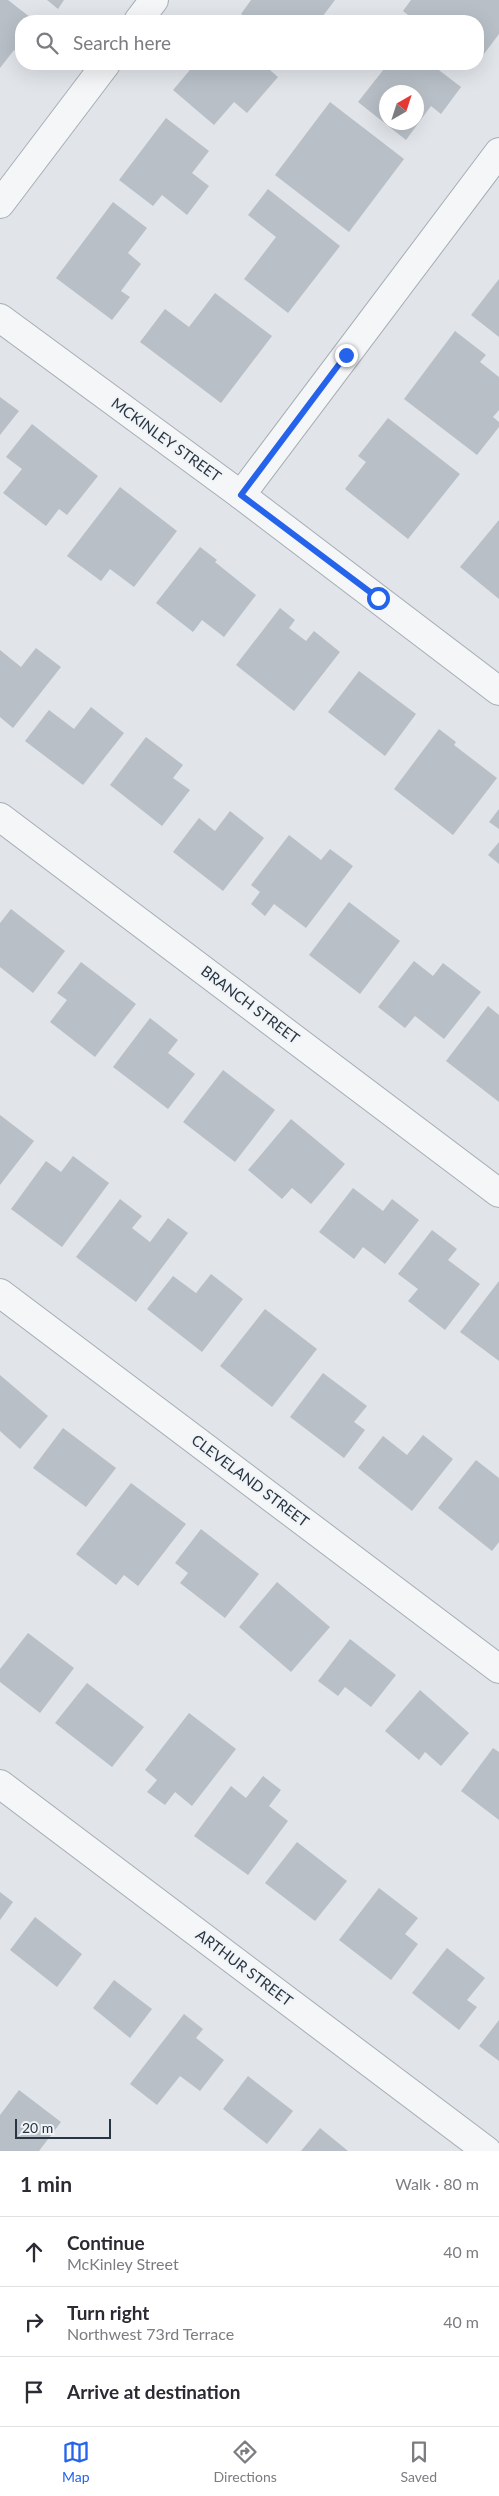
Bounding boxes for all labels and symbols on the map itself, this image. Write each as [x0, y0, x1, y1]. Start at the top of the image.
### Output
north arrow [379, 85, 424, 130]
route end [335, 344, 358, 367]
street label: MCKINLEY STREET [108, 393, 225, 485]
route start [367, 587, 390, 610]
street label: BRANCH STREET [198, 961, 303, 1047]
street label: CLEVELAND STREET [188, 1430, 313, 1530]
street label: ARTHUR STREET [193, 1925, 297, 2009]
scale bar [15, 2116, 111, 2139]

